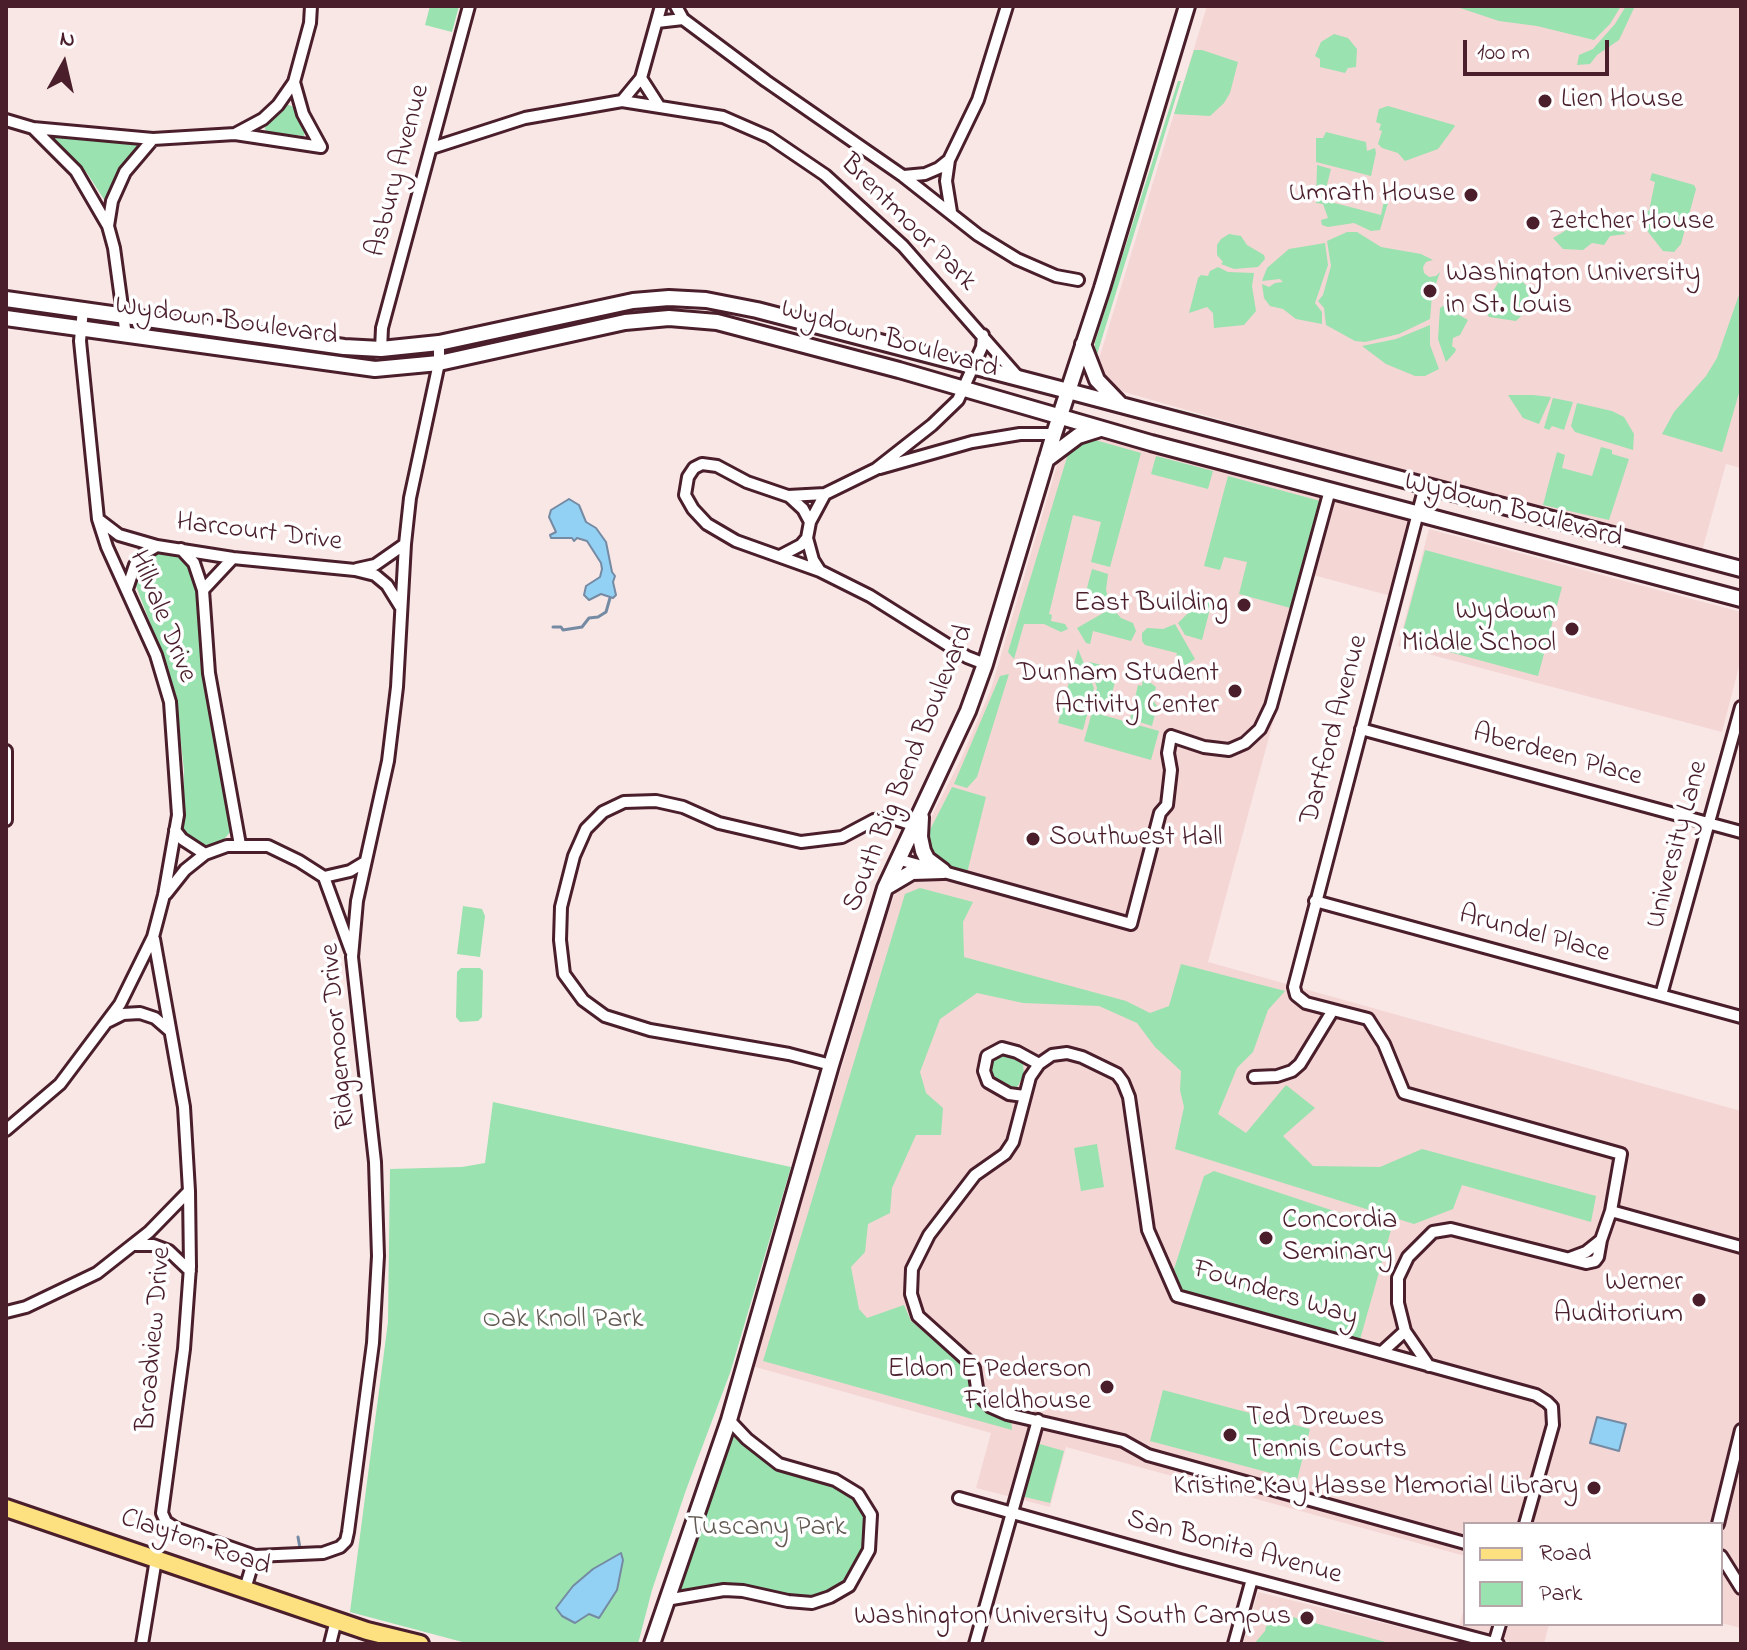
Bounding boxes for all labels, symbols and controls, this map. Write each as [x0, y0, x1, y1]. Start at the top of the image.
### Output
text: N [58, 23, 77, 57]
north arrow [24, 24, 104, 104]
scale bar [1467, 24, 1613, 74]
text: 100 m [1477, 36, 1530, 71]
street label: Asbury Avenue [361, 81, 439, 261]
place label: Lien House [1561, 84, 1683, 118]
marker: Lien House [1536, 92, 1554, 110]
street label: Brentmoor Park [831, 148, 983, 300]
place label: Umrath House [1289, 178, 1455, 212]
marker: Umrath House [1462, 186, 1480, 204]
place label: Zetcher House [1549, 206, 1714, 240]
marker: Zetcher House [1524, 214, 1542, 232]
place label: Washington University in St. Louis [1446, 258, 1700, 324]
marker: Washington University in St. Louis [1421, 282, 1439, 300]
street label: Wydown Boulevard [113, 291, 339, 355]
street label: Wydown Boulevard [776, 294, 1002, 388]
street label: Wydown Boulevard [1400, 467, 1626, 557]
street label: Harcourt Drive [174, 507, 344, 561]
street label: Hillvale Drive [119, 546, 203, 688]
place label: East Building [1074, 588, 1228, 622]
marker: East Building [1235, 596, 1253, 614]
place label: Wydown Middle School [1402, 596, 1556, 662]
marker: Wydown Middle School [1563, 620, 1581, 638]
street label: South Big Bend Boulevard [837, 621, 983, 917]
street label: Dartford Avenue [1295, 632, 1377, 828]
place label: Dunham Student Activity Center [1017, 658, 1219, 724]
marker: Dunham Student Activity Center [1226, 682, 1244, 700]
street label: Aberdeen Place [1469, 718, 1645, 796]
street label: University Lane [1640, 757, 1718, 933]
place label: Southwest Hall [1049, 822, 1223, 856]
marker: Southwest Hall [1024, 830, 1042, 848]
street label: Arundel Place [1455, 900, 1613, 972]
street label: Ridgemoor Drive [315, 942, 365, 1130]
place label: Concordia Seminary [1282, 1205, 1397, 1271]
marker: Concordia Seminary [1257, 1229, 1275, 1247]
street label: Broadview Drive [131, 1245, 181, 1433]
street label: Founders Way [1189, 1254, 1361, 1336]
place label: Werner Auditorium [1554, 1267, 1683, 1333]
marker: Werner Auditorium [1690, 1291, 1708, 1309]
park label: Oak Knoll Park [483, 1304, 643, 1338]
place label: Eldon E Pederson Fieldhouse [888, 1354, 1091, 1420]
marker: Eldon E Pederson Fieldhouse [1098, 1378, 1116, 1396]
place label: Ted Drewes Tennis Courts [1246, 1402, 1407, 1468]
marker: Ted Drewes Tennis Courts [1221, 1426, 1239, 1444]
place label: Kristine Kay Hasse Memorial Library [1173, 1471, 1578, 1505]
marker: Kristine Kay Hasse Memorial Library [1585, 1479, 1603, 1497]
street label: Clayton Road [116, 1503, 274, 1585]
street label: San Bonita Avenue [1123, 1504, 1345, 1594]
park label: Tuscany Park [687, 1512, 847, 1546]
legend [1463, 1522, 1723, 1626]
text: Road [1539, 1537, 1591, 1572]
text: Park [1539, 1577, 1582, 1612]
place label: Washington University South Campus [854, 1601, 1291, 1635]
marker: Washington University South Campus [1298, 1609, 1316, 1627]

